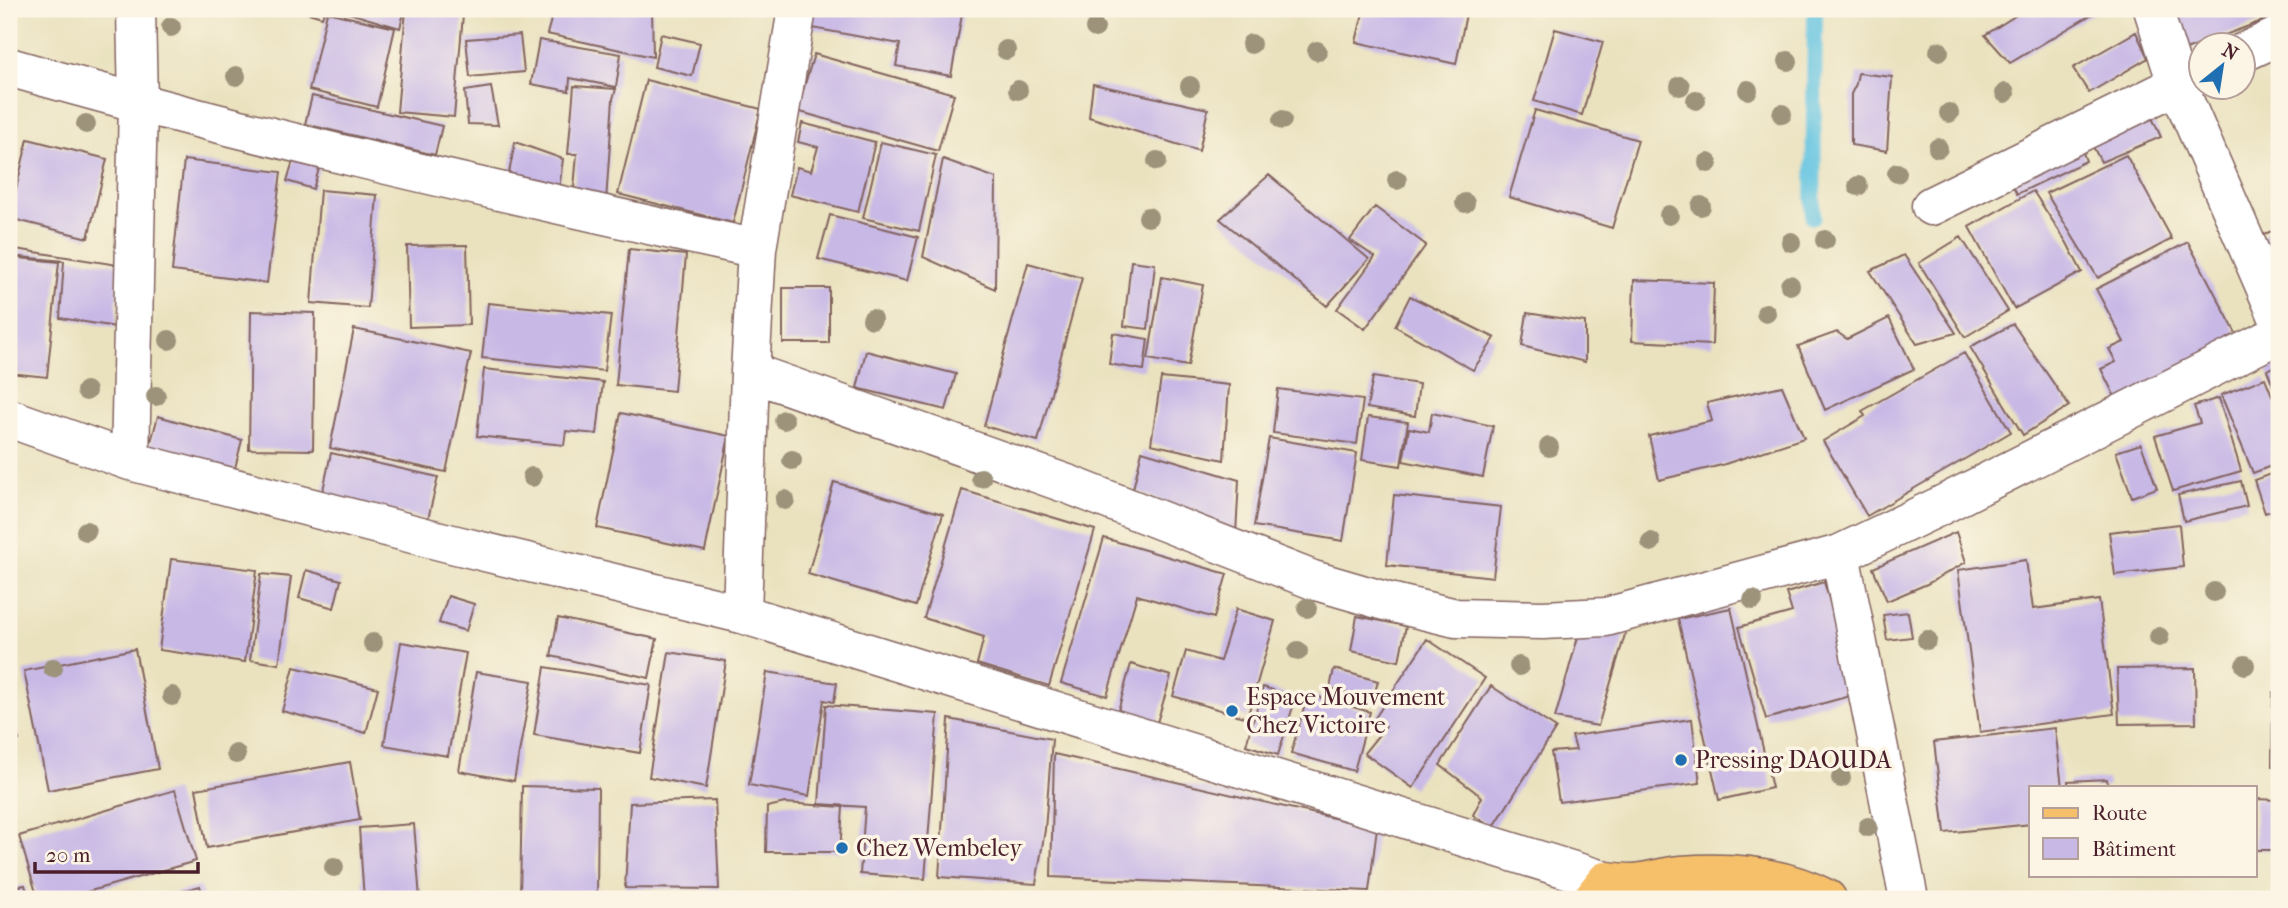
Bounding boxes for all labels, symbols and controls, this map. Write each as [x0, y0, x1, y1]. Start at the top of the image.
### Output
north arrow [2186, 32, 2256, 102]
text: N [2218, 39, 2242, 66]
place label: Espace Mouvement Chez Victoire [1246, 683, 1446, 739]
marker: Espace Mouvement Chez Victoire [1224, 703, 1240, 719]
place label: Pressing DAOUDA [1695, 746, 1892, 774]
marker: Pressing DAOUDA [1673, 752, 1689, 768]
legend [2029, 786, 2256, 876]
text: Route [2092, 801, 2147, 825]
scale bar [35, 831, 198, 875]
place label: Chez Wembeley [856, 834, 1023, 862]
text: Bâtiment [2092, 837, 2177, 861]
marker: Chez Wembeley [834, 840, 850, 856]
text: 20 m [46, 843, 91, 867]

